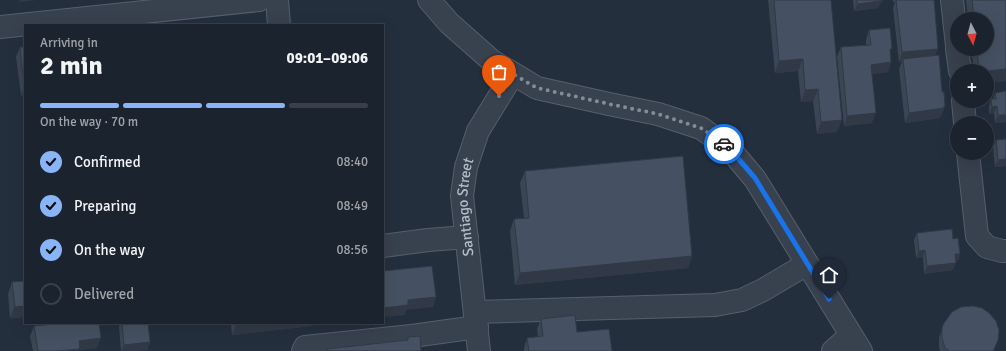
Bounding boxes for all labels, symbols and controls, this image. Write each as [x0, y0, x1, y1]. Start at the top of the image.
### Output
north arrow [950, 12, 994, 56]
map controls [950, 12, 994, 160]
text: Arriving in [40, 35, 98, 51]
text: 09:01–09:06 [287, 49, 368, 67]
text: 2 min [40, 50, 103, 82]
pin [482, 55, 516, 96]
icon: bag [488, 61, 510, 83]
button: + [950, 64, 994, 108]
text: On the way · 70 m [40, 114, 138, 130]
button: − [950, 116, 994, 160]
courier [704, 124, 744, 164]
icon: car [713, 133, 735, 155]
icon: check [40, 151, 62, 173]
text: Confirmed [74, 153, 141, 171]
text: 08:40 [336, 154, 368, 170]
street label: Santiago Street [453, 155, 478, 257]
icon: check [40, 195, 62, 217]
text: Preparing [74, 197, 137, 215]
text: 08:49 [336, 198, 368, 214]
icon: check [40, 239, 62, 261]
text: On the way [74, 241, 145, 259]
text: 08:56 [336, 242, 368, 258]
pin [812, 258, 846, 299]
icon: home [818, 264, 840, 286]
text: Delivered [74, 285, 134, 303]

